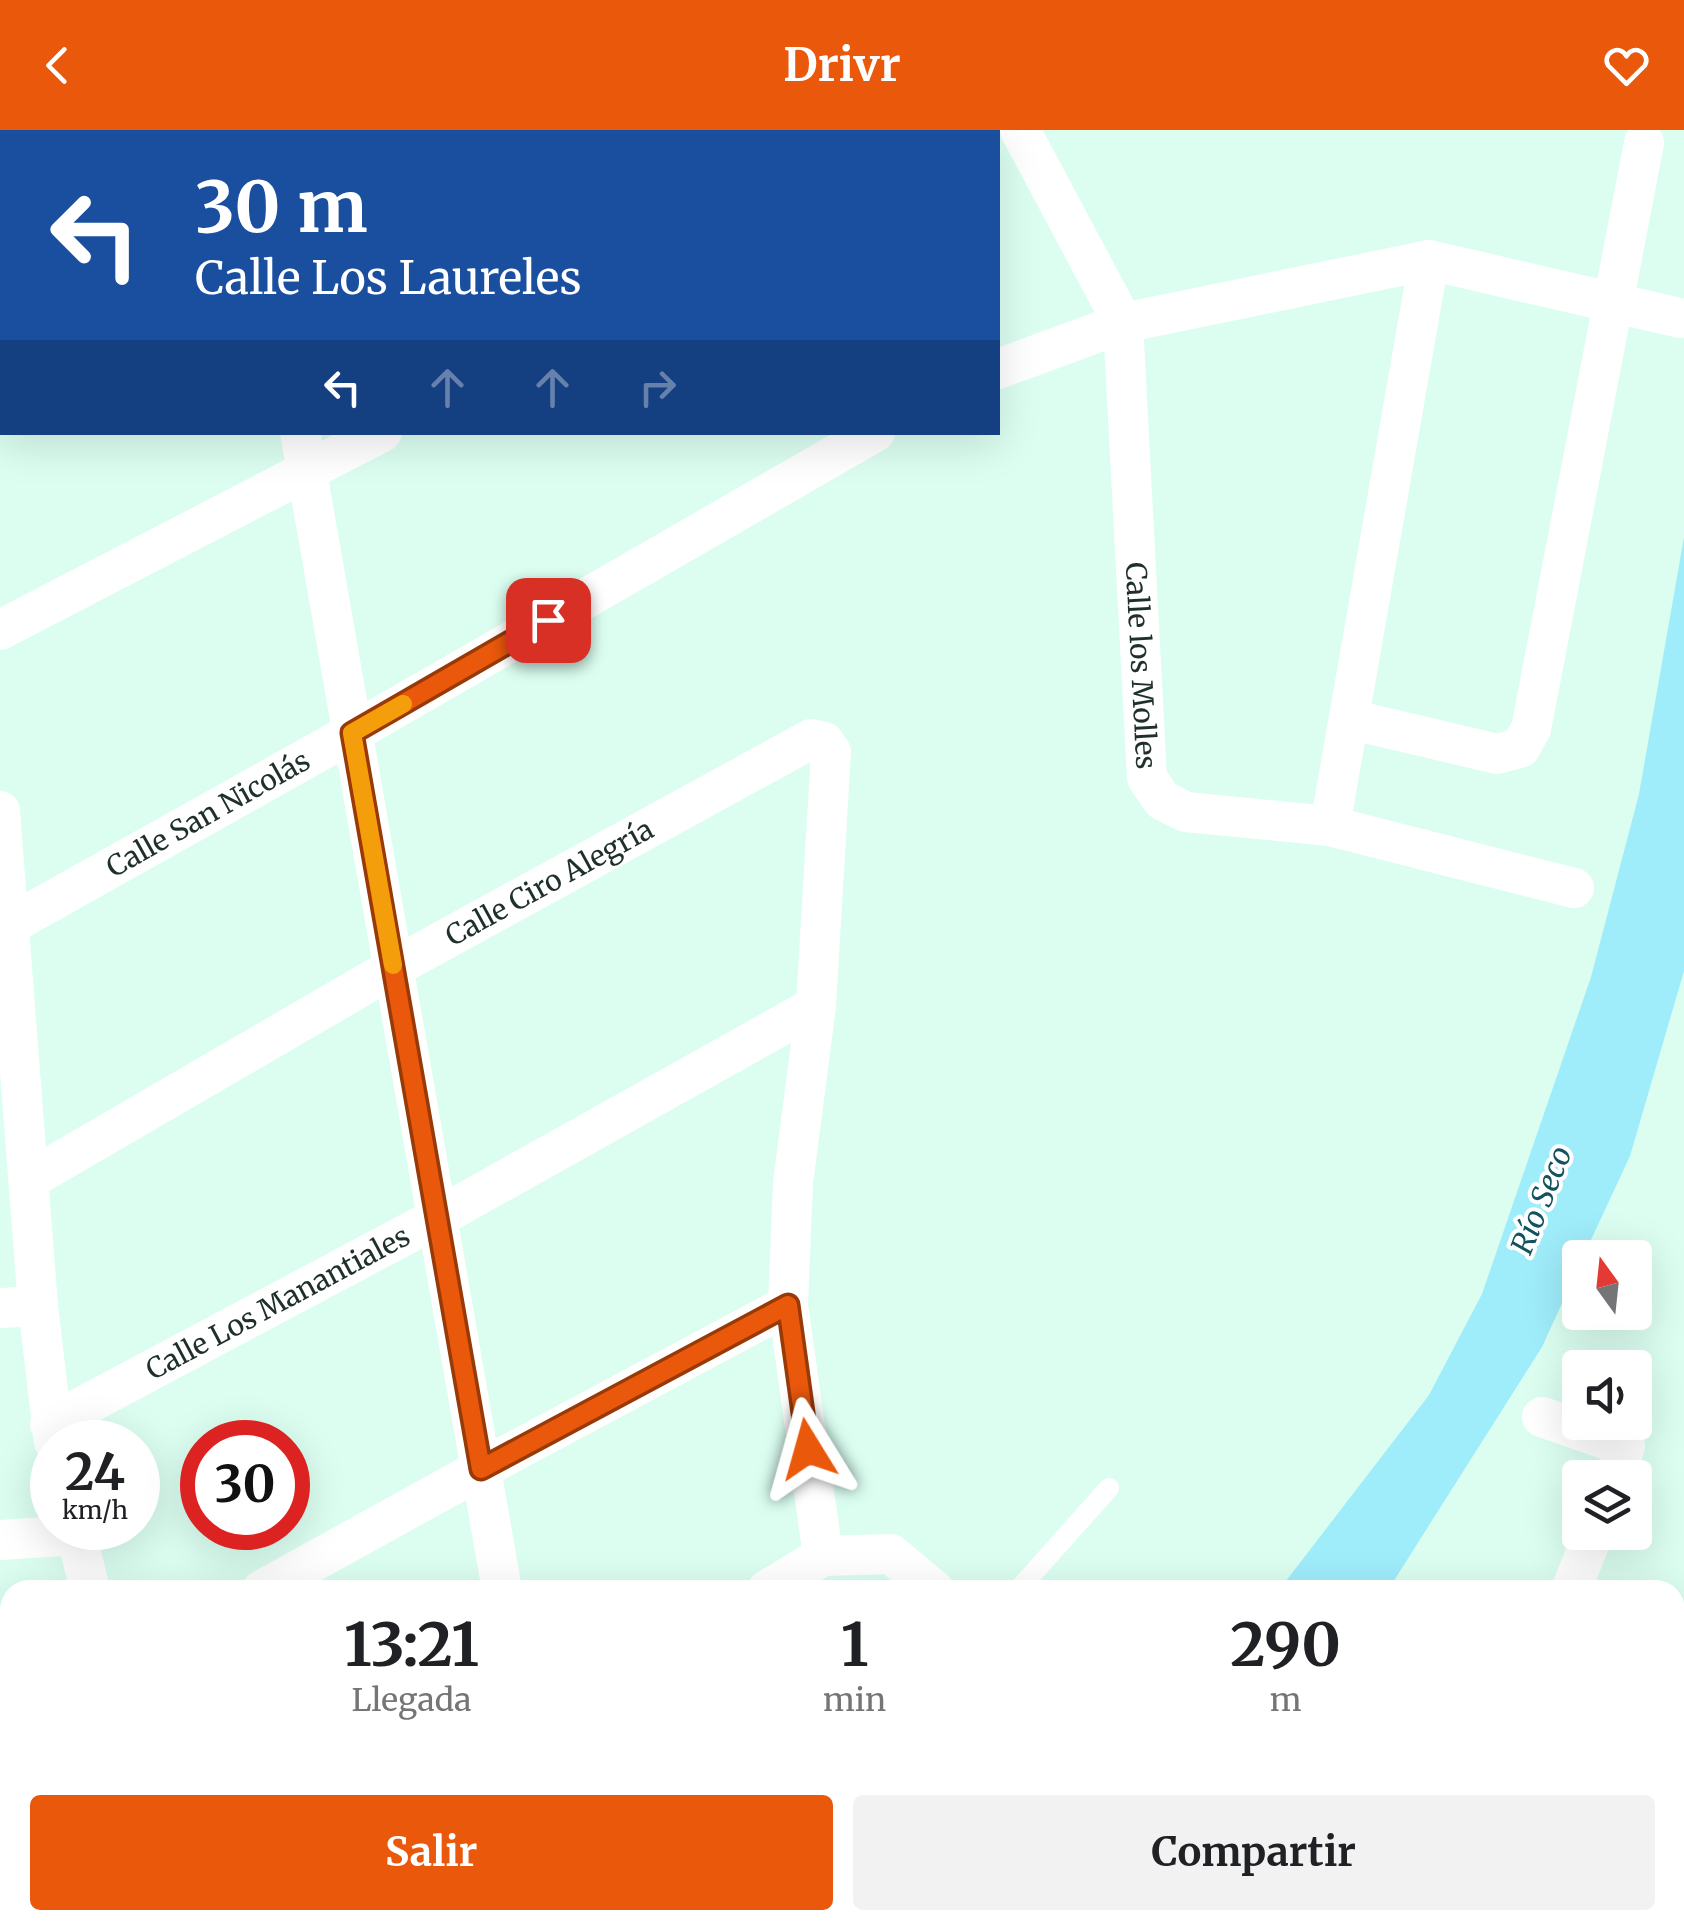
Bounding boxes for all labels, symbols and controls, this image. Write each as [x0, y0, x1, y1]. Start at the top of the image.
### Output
text: Drivr [783, 37, 901, 93]
icon: back [30, 38, 85, 93]
icon: heart [1599, 38, 1654, 93]
text: 30 m [195, 163, 368, 251]
icon: left [30, 170, 160, 300]
text: Calle Los Laureles [195, 250, 582, 306]
icon: left [315, 360, 370, 415]
icon: ahead [420, 360, 475, 415]
icon: ahead [525, 360, 580, 415]
icon: right [630, 360, 685, 415]
street label: Calle los Molles [1118, 561, 1165, 770]
pin [506, 578, 591, 663]
icon: arrive [521, 593, 576, 648]
street label: Calle San Nicolás [100, 742, 316, 885]
street label: Calle Ciro Alegría [439, 811, 659, 954]
water label: Río Seco [1502, 1141, 1580, 1259]
street label: Calle Los Manantiales [140, 1218, 416, 1388]
north arrow [1562, 1240, 1652, 1330]
map controls [1562, 1240, 1652, 1550]
button: sound [1562, 1350, 1652, 1440]
position arrow [756, 1397, 860, 1501]
speed limit sign: 30 [180, 1420, 310, 1550]
text: 24 [65, 1441, 125, 1504]
button: layers [1562, 1460, 1652, 1550]
text: km/h [62, 1494, 128, 1526]
text: 13:21 [344, 1607, 479, 1682]
text: 1 [841, 1607, 868, 1682]
text: 290 [1230, 1607, 1341, 1682]
text: Llegada [352, 1680, 471, 1720]
text: min [823, 1680, 886, 1720]
text: m [1270, 1680, 1302, 1720]
button: Salir [30, 1795, 833, 1910]
button: Compartir [853, 1795, 1655, 1910]

